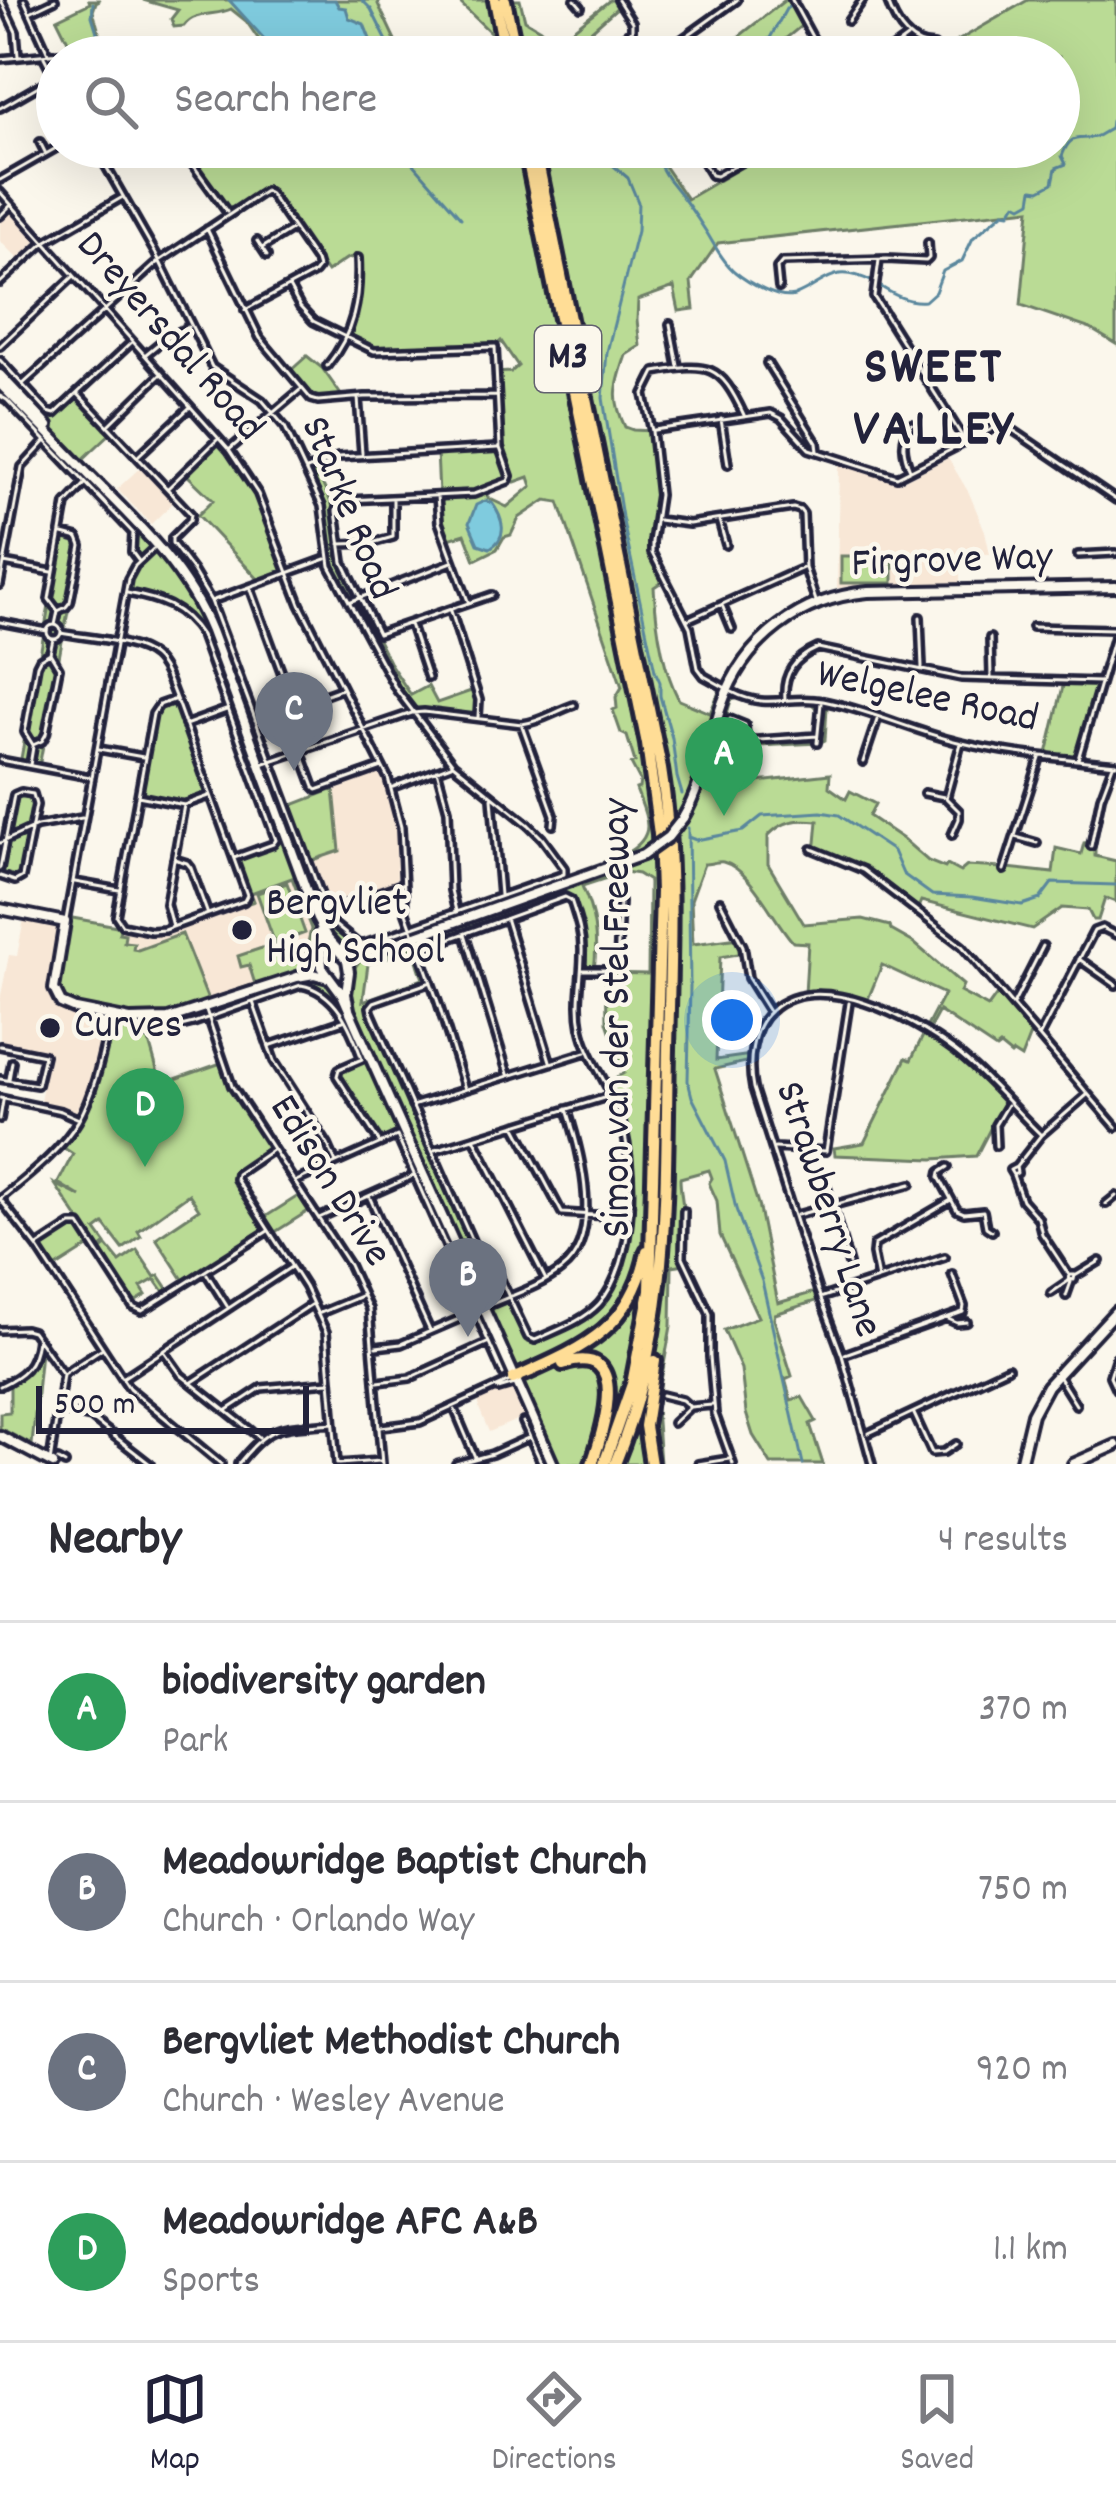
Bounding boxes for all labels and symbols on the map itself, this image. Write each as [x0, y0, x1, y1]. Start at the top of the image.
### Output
street label: Dreyersdal Road [59, 219, 277, 457]
road number: M3 [535, 326, 601, 392]
district label: SWEET VALLEY [853, 332, 1015, 471]
street label: Starke Road [282, 408, 410, 610]
street label: Firgrove Way [850, 529, 1055, 596]
street label: Welgelee Road [811, 646, 1043, 752]
pin: C [255, 672, 333, 771]
pin: A [685, 717, 763, 816]
street label: Simon van der Stel Freeway [590, 797, 650, 1238]
place label: Bergvliet High School [266, 876, 444, 984]
marker: Bergvliet High School [229, 917, 255, 943]
your location [702, 990, 762, 1050]
place label: Curves [74, 998, 182, 1058]
marker: Curves [37, 1015, 63, 1041]
pin: D [106, 1068, 184, 1167]
street label: Strawberry Lane [756, 1074, 896, 1346]
street label: Edison Drive [251, 1084, 405, 1280]
pin: B [429, 1238, 507, 1337]
scale bar [36, 1380, 309, 1433]

